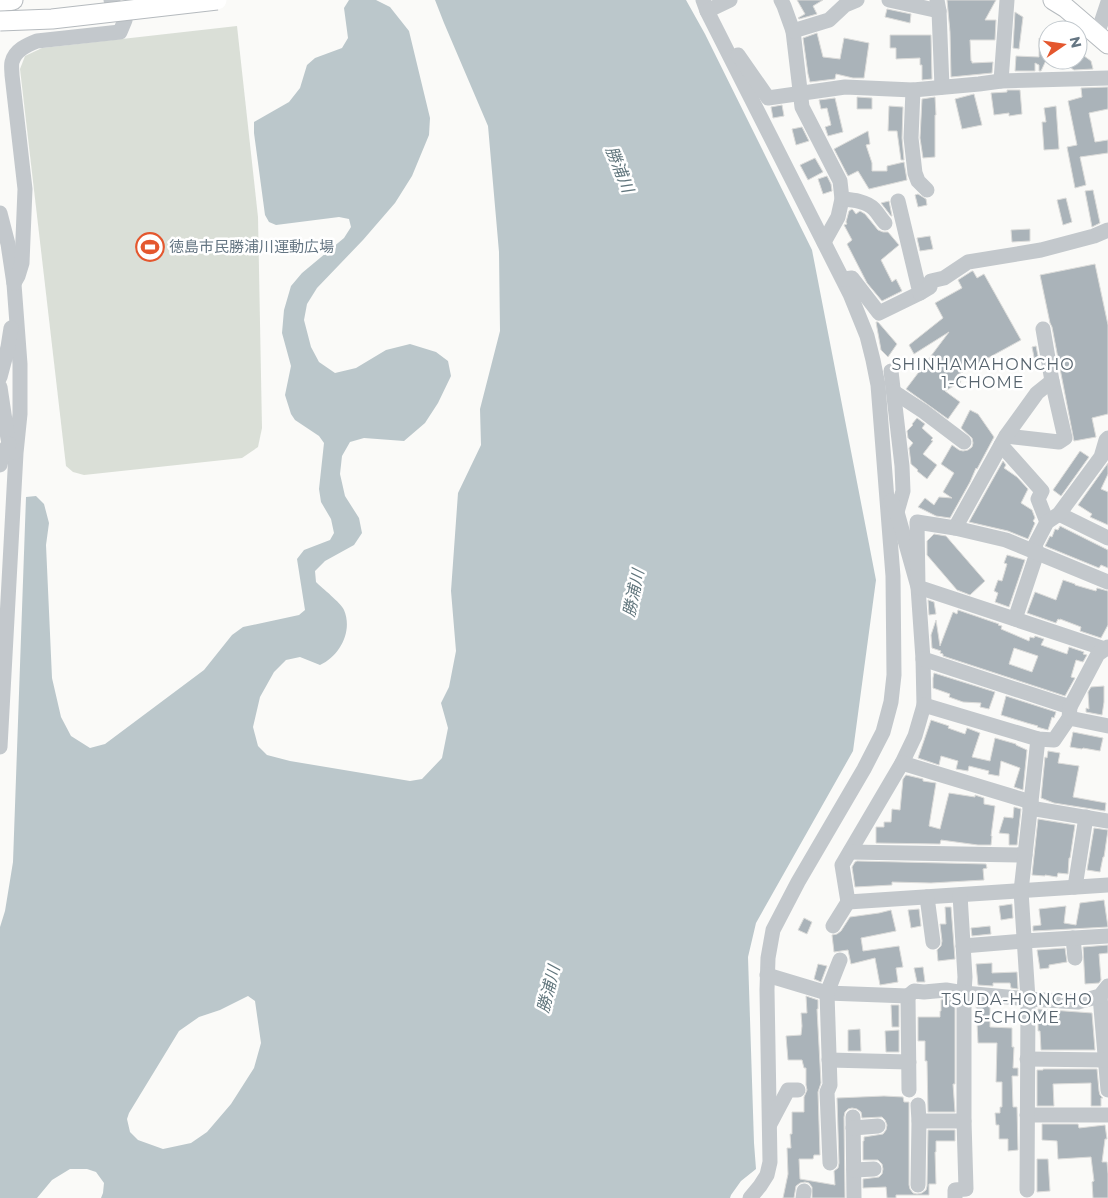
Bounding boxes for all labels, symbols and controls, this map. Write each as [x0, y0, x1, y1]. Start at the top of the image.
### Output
north arrow [1038, 20, 1088, 70]
text: N [1066, 35, 1086, 50]
water label: 勝浦川 [602, 143, 638, 197]
sports icon: 徳島市民勝浦川運動広場 [135, 232, 165, 262]
place label: 徳島市民勝浦川運動広場 [169, 237, 334, 256]
district label: SHINHAMAHONCHO 1-CHOME [891, 355, 1075, 392]
water label: 勝浦川 [619, 566, 648, 619]
water label: 勝浦川 [533, 962, 564, 1015]
district label: TSUDA-HONCHO 5-CHOME [941, 990, 1093, 1027]

